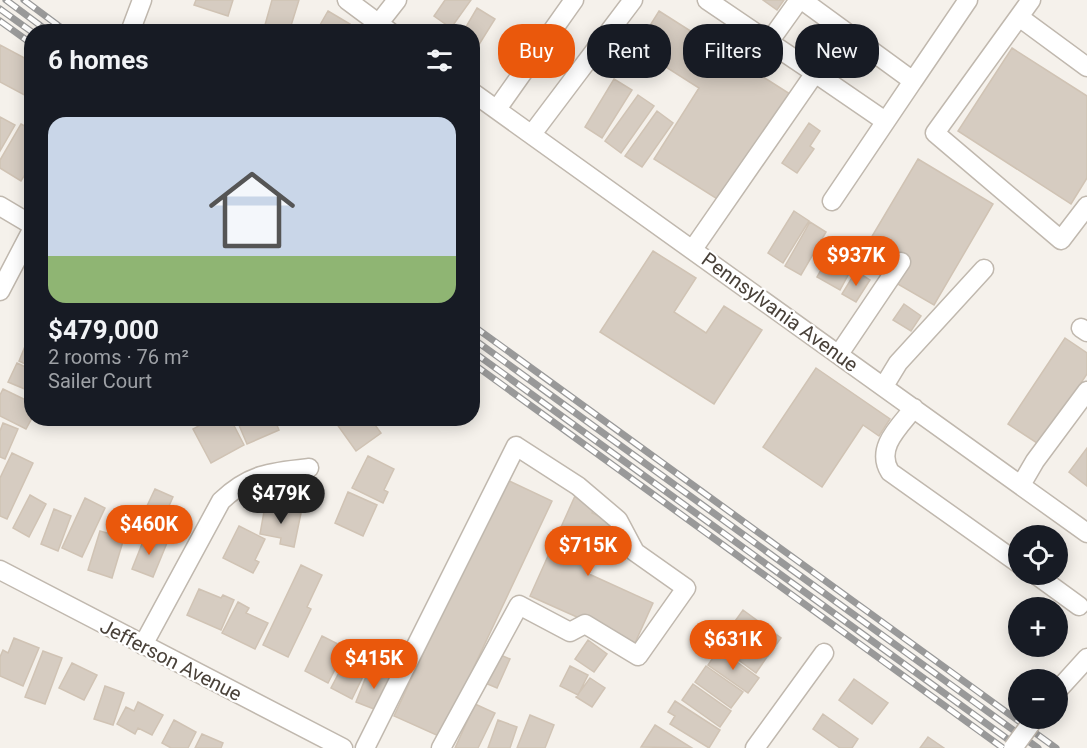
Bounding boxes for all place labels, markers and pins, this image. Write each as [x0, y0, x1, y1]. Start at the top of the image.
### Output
pin: $937K [814, 236, 898, 287]
pin: $479K [239, 474, 323, 525]
pin: $460K [107, 505, 191, 556]
pin: $715K [546, 526, 630, 577]
pin: $631K [691, 620, 775, 671]
pin: $415K [332, 639, 416, 690]

